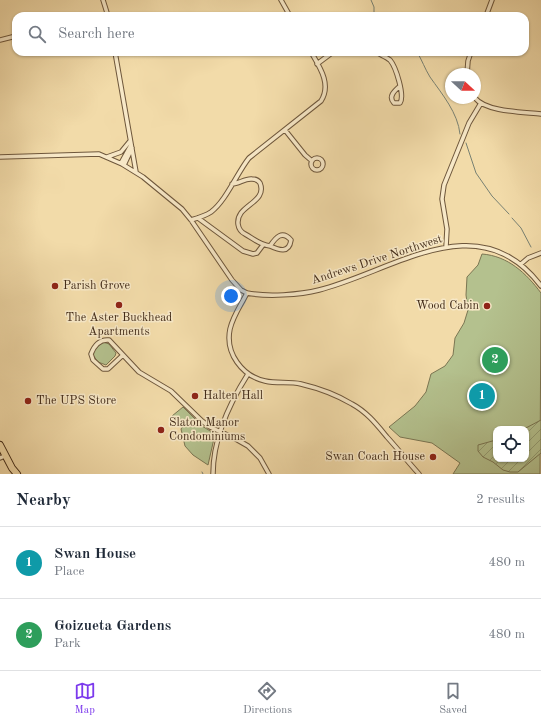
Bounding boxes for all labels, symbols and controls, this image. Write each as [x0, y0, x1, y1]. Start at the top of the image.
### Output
search box [12, 12, 529, 56]
icon: search [26, 23, 48, 45]
text: Search here [58, 27, 135, 42]
north arrow [445, 68, 481, 104]
street label: Andrews Drive Northwest [310, 233, 444, 287]
place label: Parish Grove [63, 280, 131, 292]
marker: Parish Grove [50, 281, 60, 291]
your location [221, 286, 241, 306]
marker: The Aster Buckhead Apartments [114, 300, 124, 310]
place label: Wood Cabin [416, 300, 480, 312]
marker: Wood Cabin [482, 301, 492, 311]
place label: The Aster Buckhead Apartments [66, 312, 172, 338]
pin: 2 [482, 345, 508, 375]
pin: 1 [469, 381, 495, 411]
place label: Halten Hall [203, 390, 263, 402]
marker: Halten Hall [190, 391, 200, 401]
place label: The UPS Store [36, 395, 117, 407]
marker: The UPS Store [23, 396, 33, 406]
place label: Slaton Manor Condominiums [169, 417, 245, 443]
marker: Slaton Manor Condominiums [156, 425, 166, 435]
map controls [493, 426, 529, 462]
button: locate [493, 426, 529, 462]
place label: Swan Coach House [325, 451, 425, 463]
marker: Swan Coach House [428, 452, 438, 462]
text: Nearby [16, 492, 71, 509]
text: 2 results [476, 493, 525, 506]
text: Swan House [54, 547, 136, 562]
text: 1 [25, 556, 33, 569]
text: 480 m [488, 556, 525, 569]
text: Place [54, 565, 84, 578]
text: Goizueta Gardens [54, 619, 171, 634]
text: 2 [25, 628, 33, 641]
text: 480 m [488, 628, 525, 641]
text: Park [54, 637, 81, 650]
tab: Map [74, 680, 96, 718]
tab: Directions [243, 680, 292, 718]
tab: Saved [439, 680, 467, 718]

